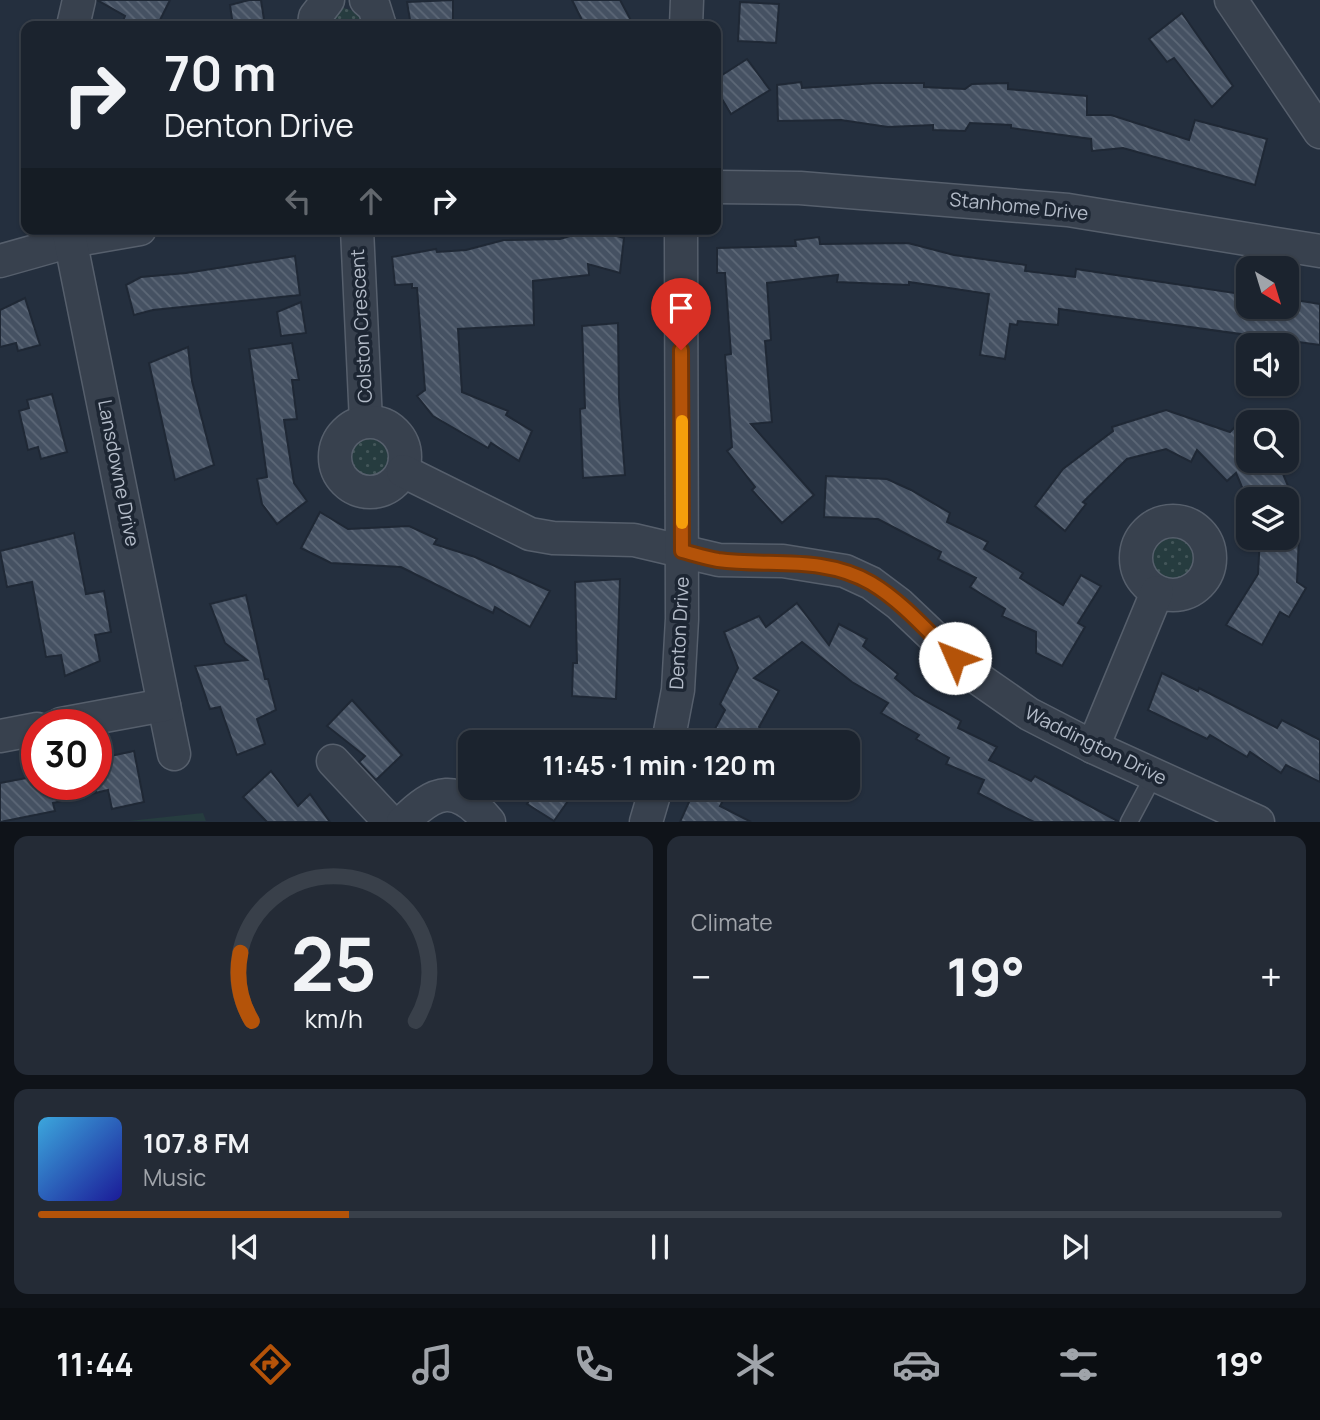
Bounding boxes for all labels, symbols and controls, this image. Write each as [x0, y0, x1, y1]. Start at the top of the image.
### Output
text: 70 m [164, 39, 276, 106]
icon: right [49, 49, 140, 140]
text: Denton Drive [164, 103, 354, 147]
icon: left [279, 182, 317, 220]
icon: ahead [352, 182, 390, 220]
icon: right [425, 182, 463, 220]
street label: Stanhome Drive [948, 186, 1090, 226]
street label: Colston Crescent [344, 248, 378, 404]
north arrow [1236, 256, 1298, 318]
map controls [1236, 256, 1299, 550]
pin [651, 278, 711, 350]
icon: arrive [662, 289, 700, 327]
button: sound [1236, 333, 1299, 396]
street label: Lansdowne Drive [92, 398, 146, 548]
button: search [1236, 410, 1299, 473]
button: layers [1236, 487, 1299, 550]
street label: Denton Drive [663, 576, 695, 690]
position arrow [918, 621, 992, 695]
street label: Waddington Drive [1021, 699, 1171, 791]
speed limit sign: 30 [21, 709, 112, 800]
text: 11:45 · 1 min · 120 m [542, 747, 776, 783]
text: Climate [691, 906, 773, 938]
text: 25 [290, 914, 377, 1014]
text: 19° [947, 941, 1025, 1012]
text: − [691, 950, 712, 1002]
text: + [1260, 950, 1282, 1002]
text: km/h [304, 1001, 363, 1036]
text: 107.8 FM [143, 1125, 250, 1161]
text: Music [143, 1161, 206, 1193]
icon: previous [226, 1228, 264, 1266]
icon: pause [641, 1228, 679, 1266]
icon: next [1056, 1228, 1094, 1266]
icon: directions [246, 1340, 295, 1389]
icon: music [408, 1340, 457, 1389]
icon: phone [569, 1340, 618, 1389]
icon: climate [731, 1340, 780, 1389]
icon: car [892, 1340, 941, 1389]
icon: filters [1054, 1340, 1103, 1389]
text: 11:44 [56, 1342, 134, 1386]
text: 19° [1215, 1342, 1264, 1386]

